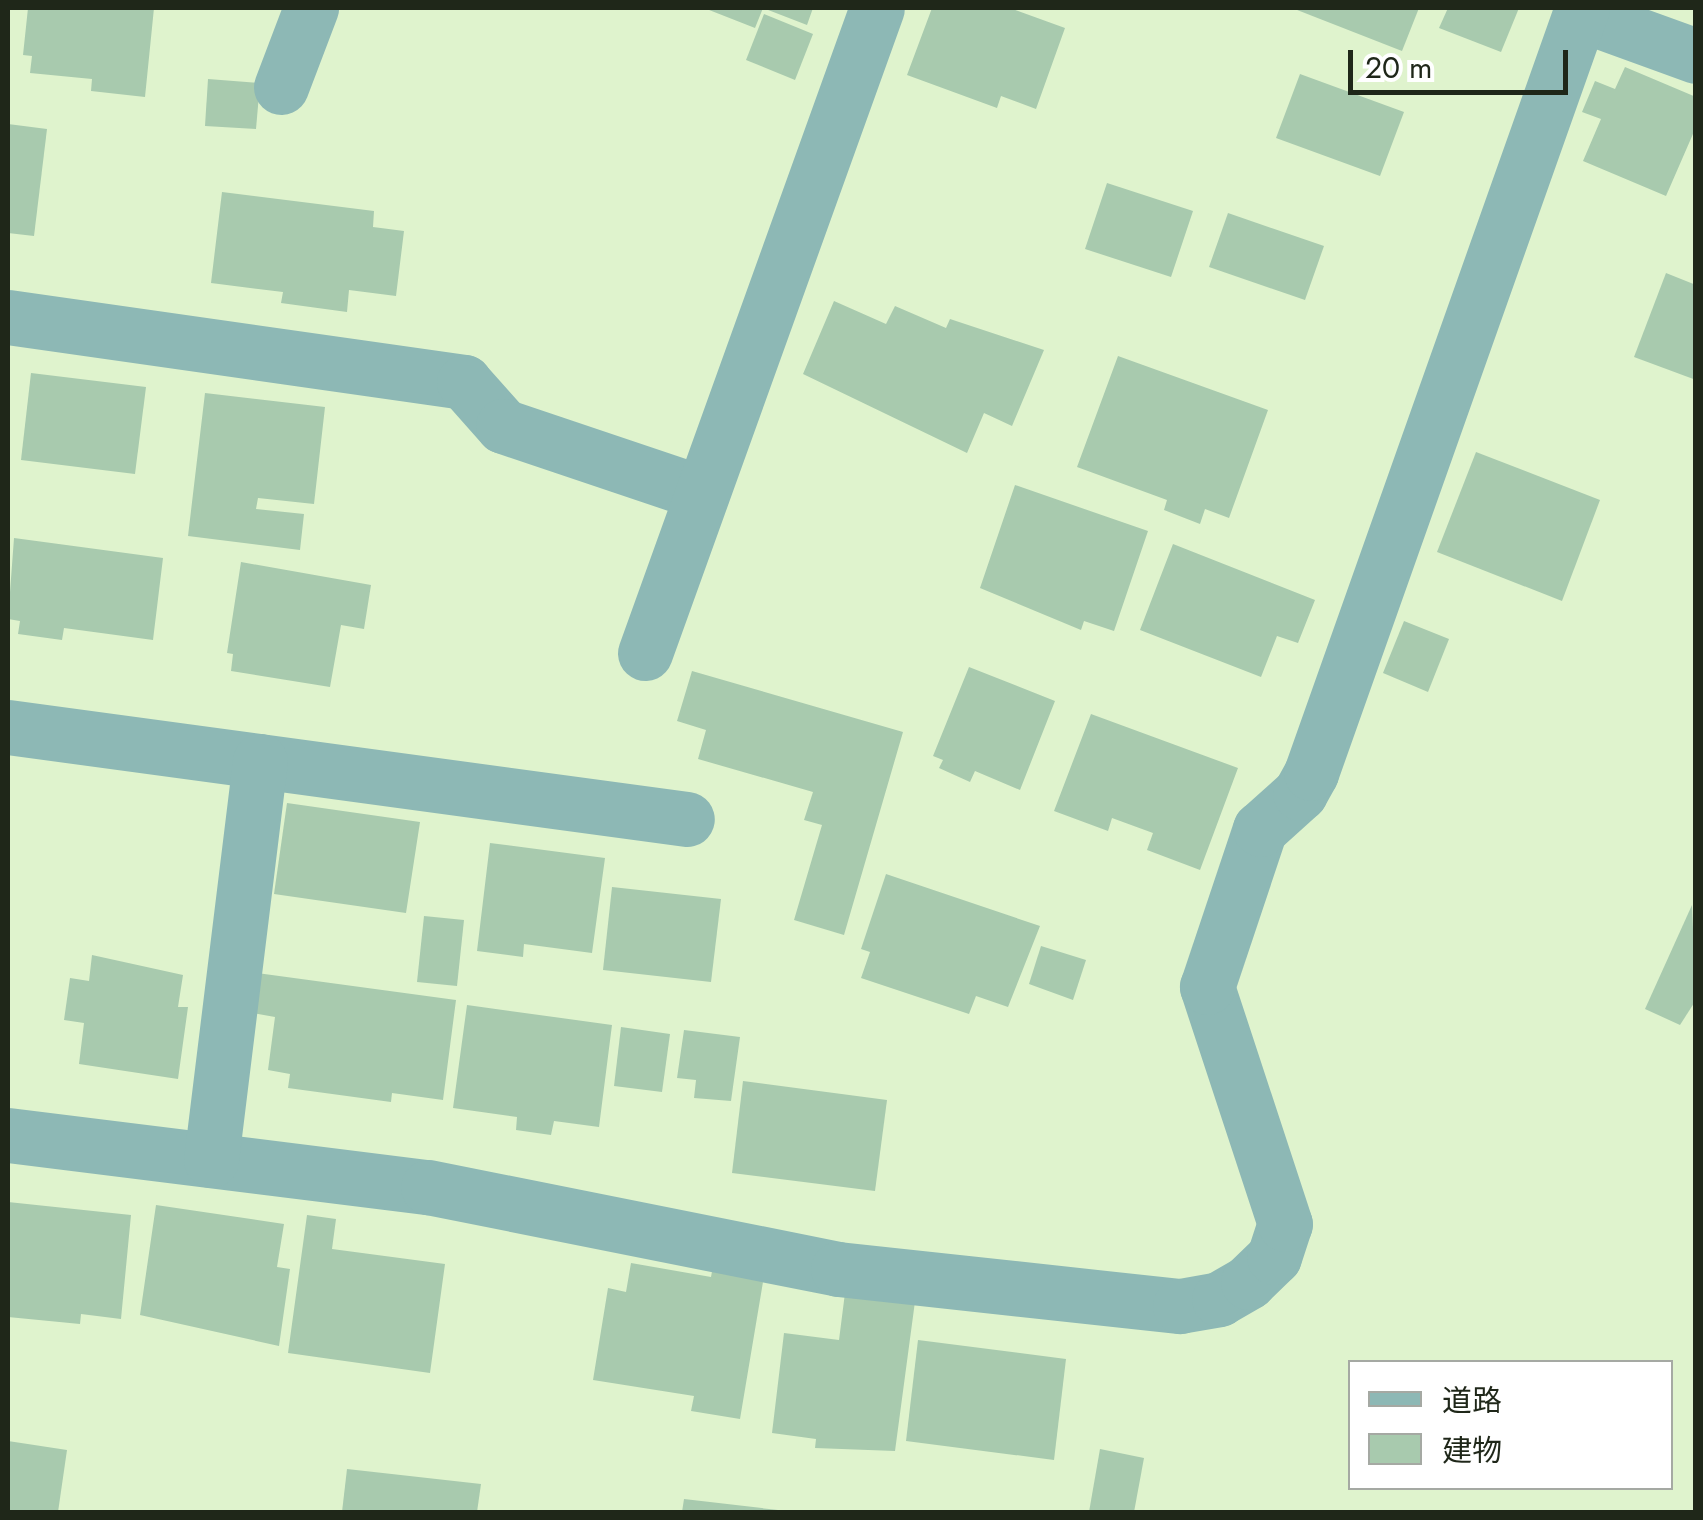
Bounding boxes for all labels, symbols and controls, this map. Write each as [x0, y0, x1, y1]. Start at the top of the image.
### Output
scale bar [1353, 30, 1573, 92]
text: 20 m [1365, 46, 1432, 89]
legend [1348, 1360, 1673, 1490]
text: 道路 [1442, 1379, 1502, 1422]
text: 建物 [1442, 1429, 1502, 1472]

